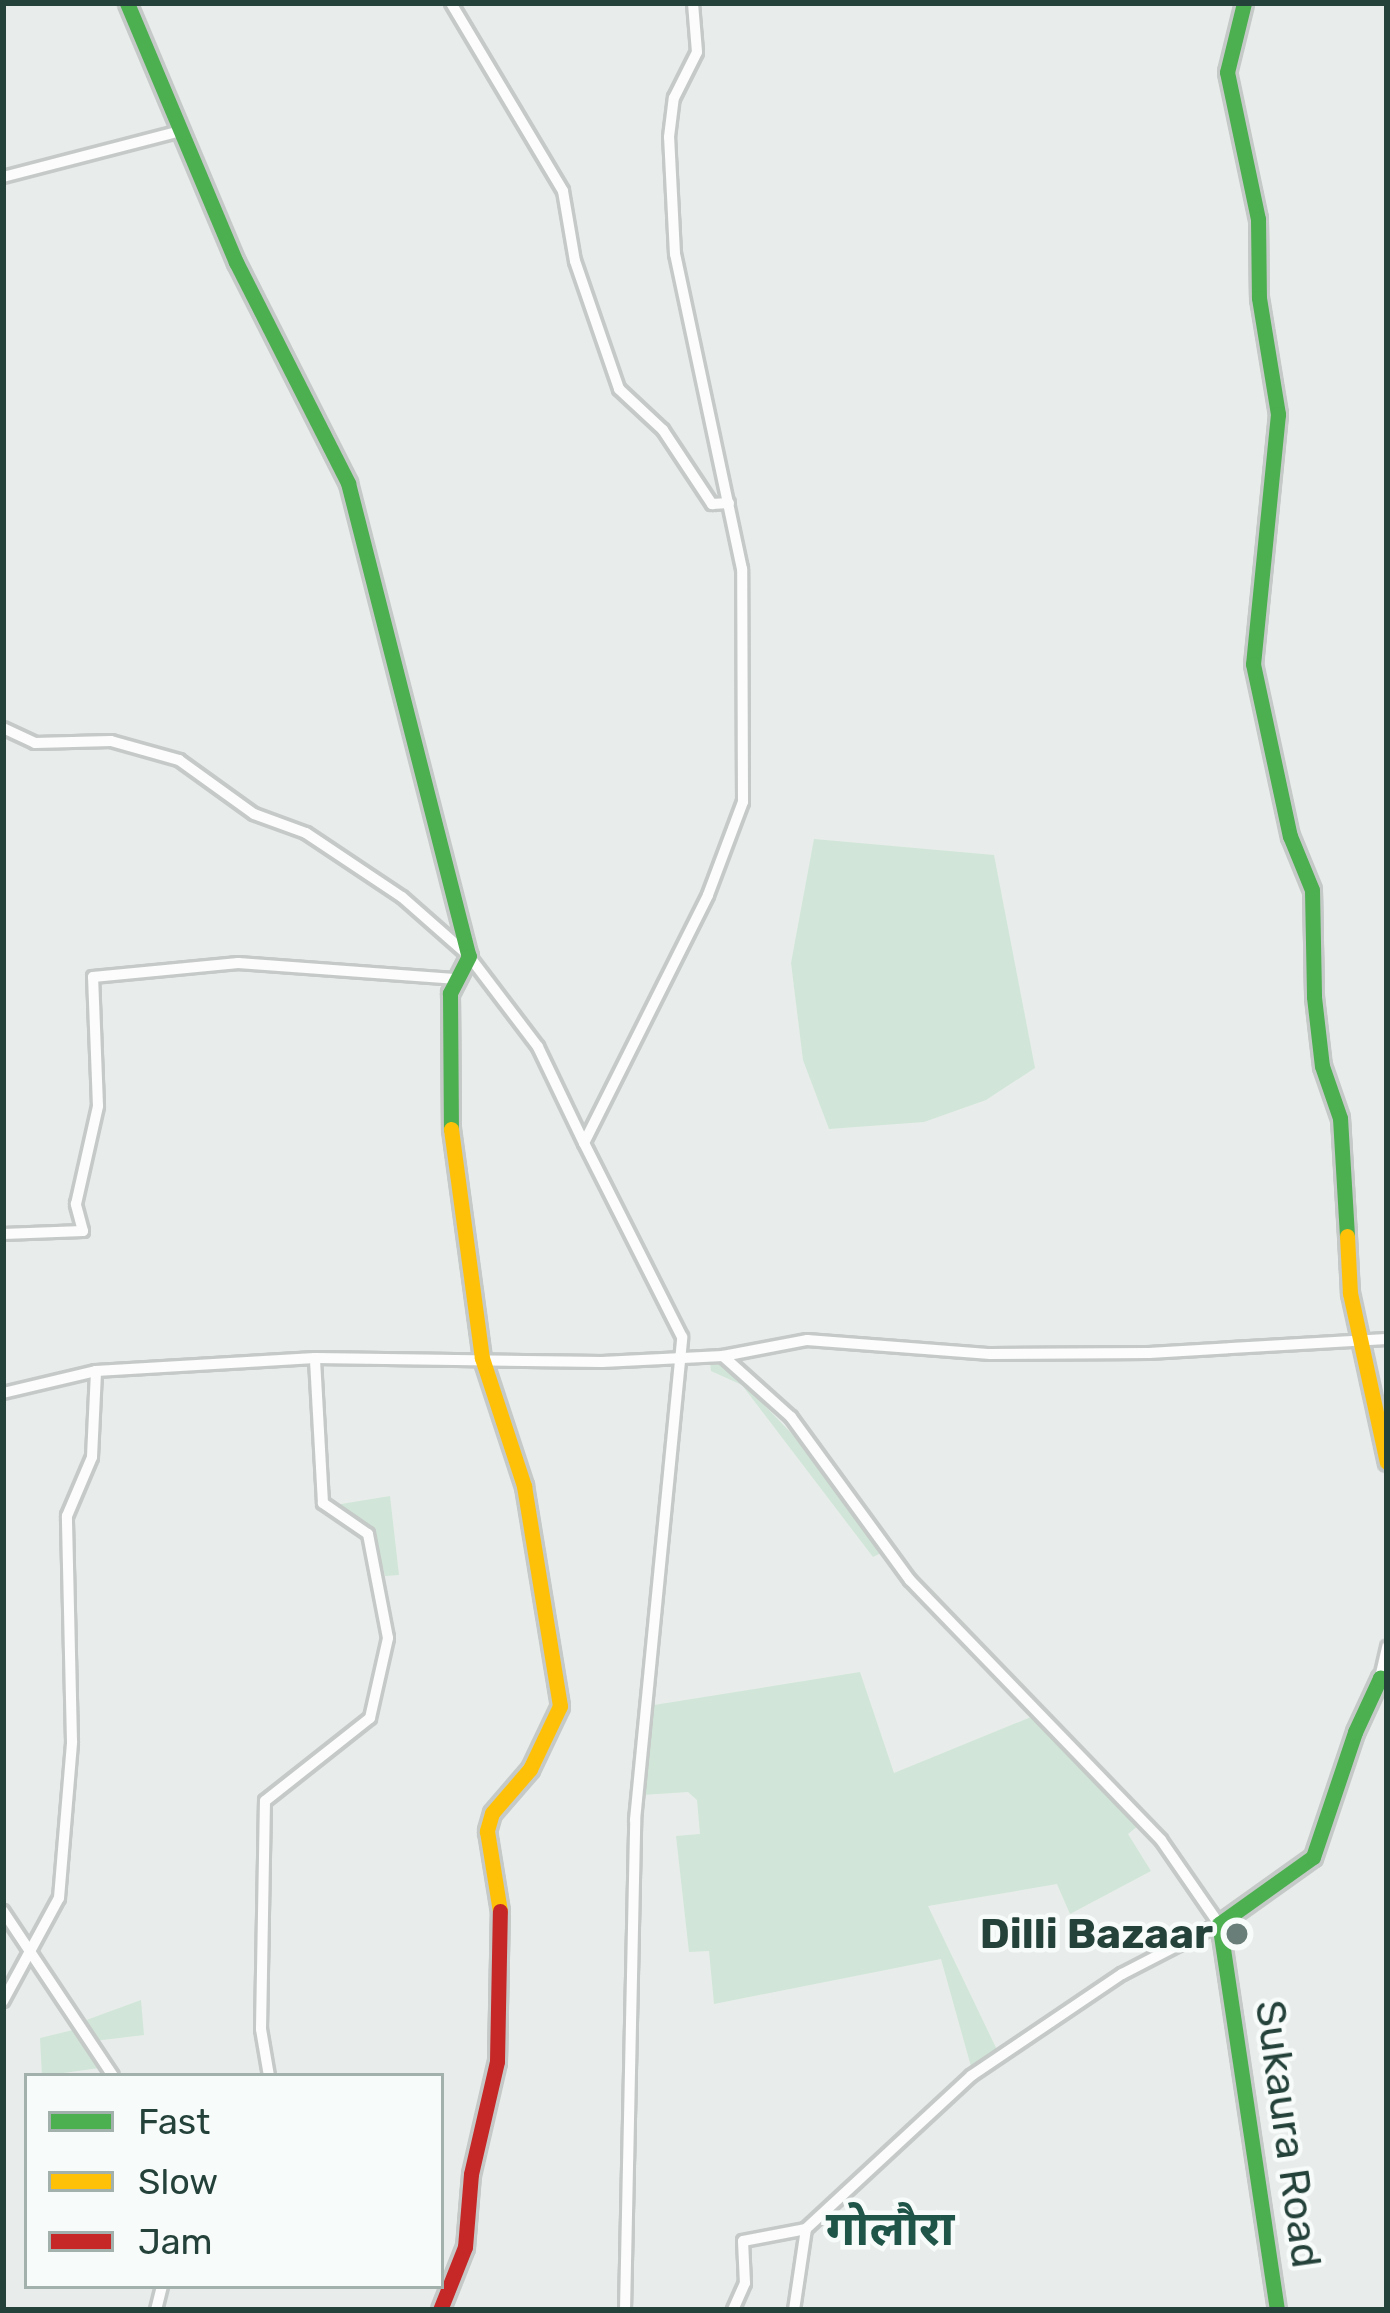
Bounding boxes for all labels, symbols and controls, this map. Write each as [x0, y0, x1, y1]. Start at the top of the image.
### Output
place label: Dilli Bazaar [980, 1909, 1213, 1959]
marker: Dilli Bazaar [1224, 1921, 1250, 1947]
street label: Sukaura Road [1244, 1997, 1332, 2271]
legend [24, 2073, 444, 2289]
text: Fast [138, 2100, 210, 2143]
text: Slow [138, 2160, 218, 2203]
district label: गोलौरा [826, 2200, 954, 2258]
text: Jam [138, 2220, 213, 2263]

